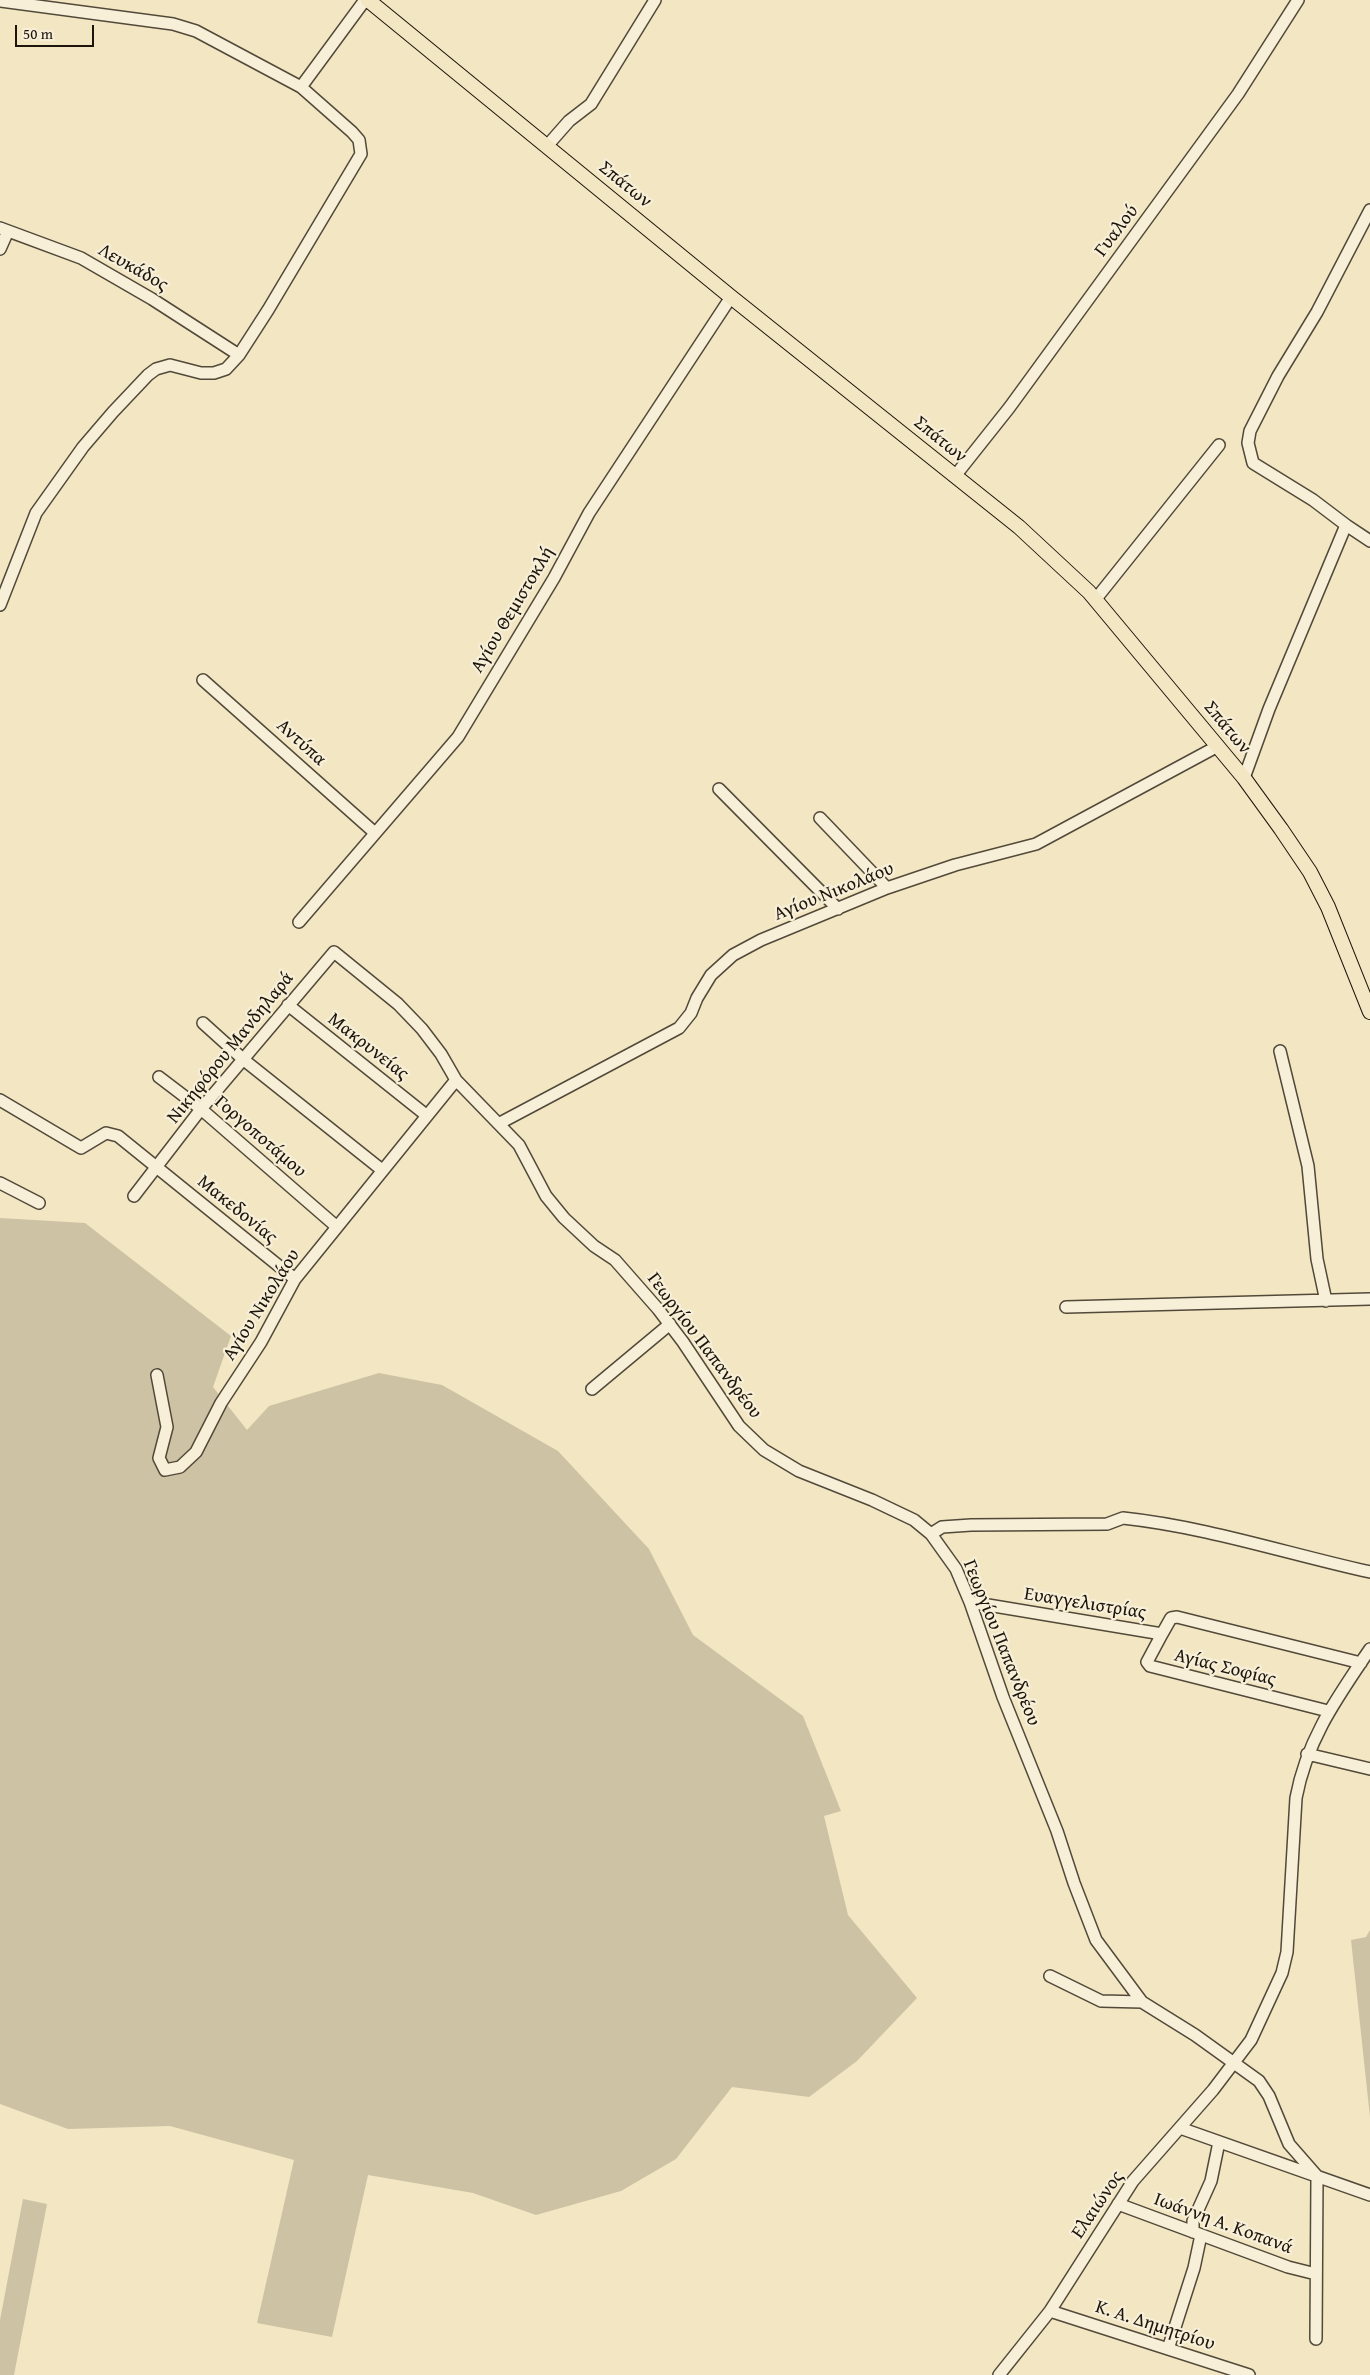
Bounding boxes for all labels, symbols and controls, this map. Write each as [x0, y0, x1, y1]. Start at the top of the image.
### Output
scale bar [18, 15, 96, 47]
text: 50 m [23, 23, 53, 44]
street label: Σπάτων [594, 157, 656, 213]
street label: Γυαλού [1090, 201, 1144, 261]
street label: Λευκάδος [94, 239, 172, 297]
street label: Σπάτων [909, 412, 971, 468]
street label: Αγίου Θεμιστοκλή [466, 543, 560, 677]
street label: Σπάτων [1198, 697, 1256, 759]
street label: Αντύπα [271, 715, 331, 771]
street label: Αγίου Νικολάου [771, 858, 897, 926]
street label: Νικηφόρου Μανδηλαρά [163, 967, 299, 1129]
street label: Μακρυνείας [323, 1008, 413, 1086]
street label: Γοργοποτάμου [209, 1091, 311, 1183]
street label: Μακεδονίας [192, 1171, 282, 1249]
street label: Αγίου Νικολάου [219, 1245, 305, 1365]
street label: Γεωργίου Παπανδρέου [642, 1268, 766, 1424]
street label: Γεωργίου Παπανδρέου [957, 1557, 1045, 1729]
street label: Ευαγγελιστρίας [1022, 1583, 1148, 1625]
street label: Αγίας Σοφίας [1172, 1644, 1278, 1692]
street label: Ελαιώνος [1067, 2167, 1129, 2243]
street label: Ιωάννη Α. Κοπανά [1150, 2188, 1296, 2260]
street label: Κ. Α. Δημητρίου [1092, 2296, 1218, 2356]

